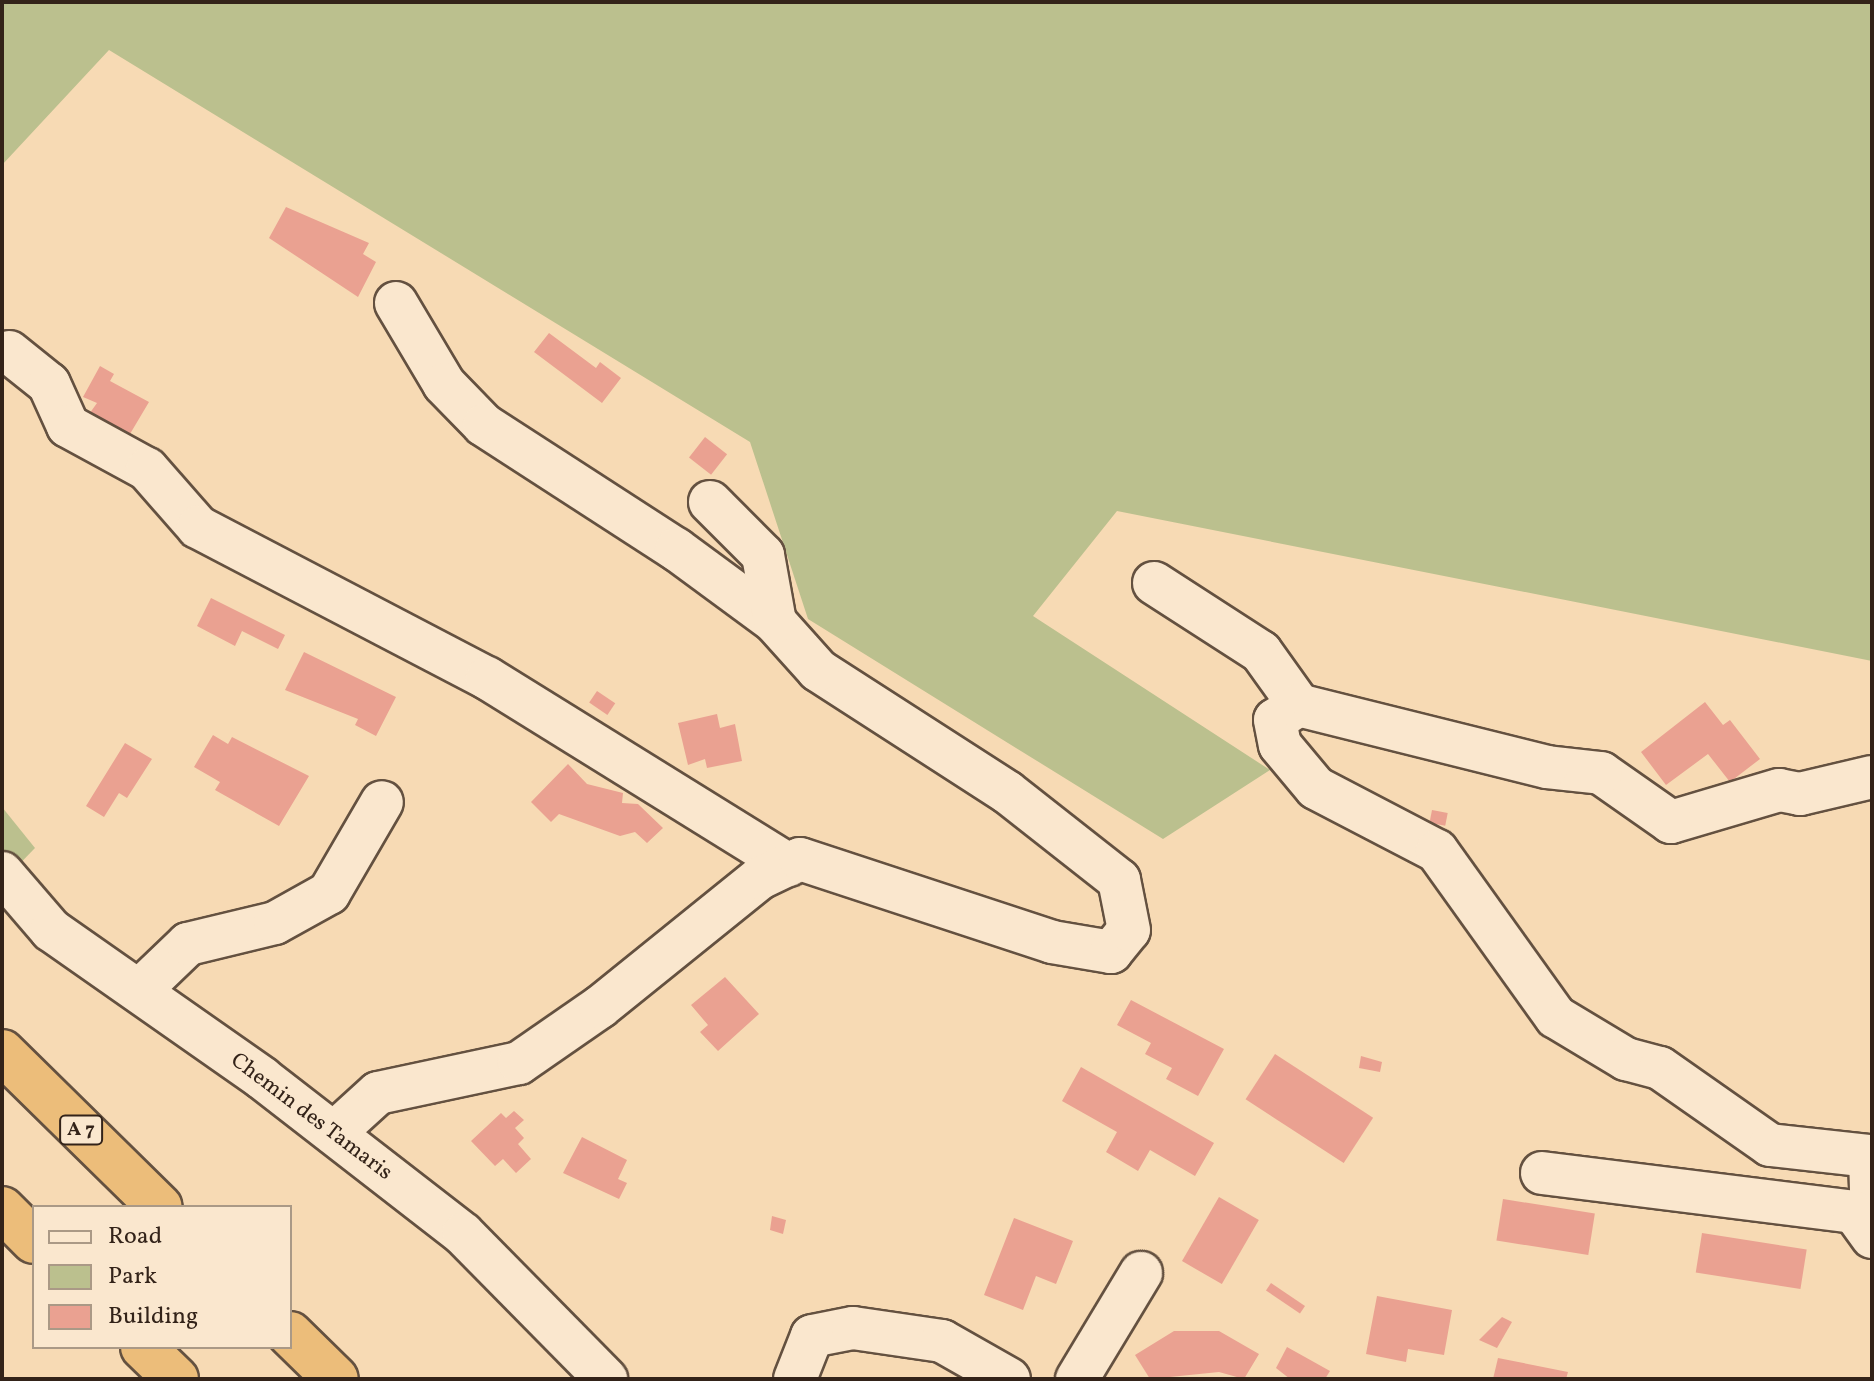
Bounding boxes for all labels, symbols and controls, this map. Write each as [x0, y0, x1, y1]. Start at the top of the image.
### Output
street label: Chemin des Tamaris [225, 1047, 397, 1187]
road number: A 7 [59, 1114, 103, 1146]
legend [32, 1205, 292, 1349]
text: Road [108, 1220, 162, 1254]
text: Park [108, 1260, 157, 1294]
text: Building [108, 1300, 198, 1334]

